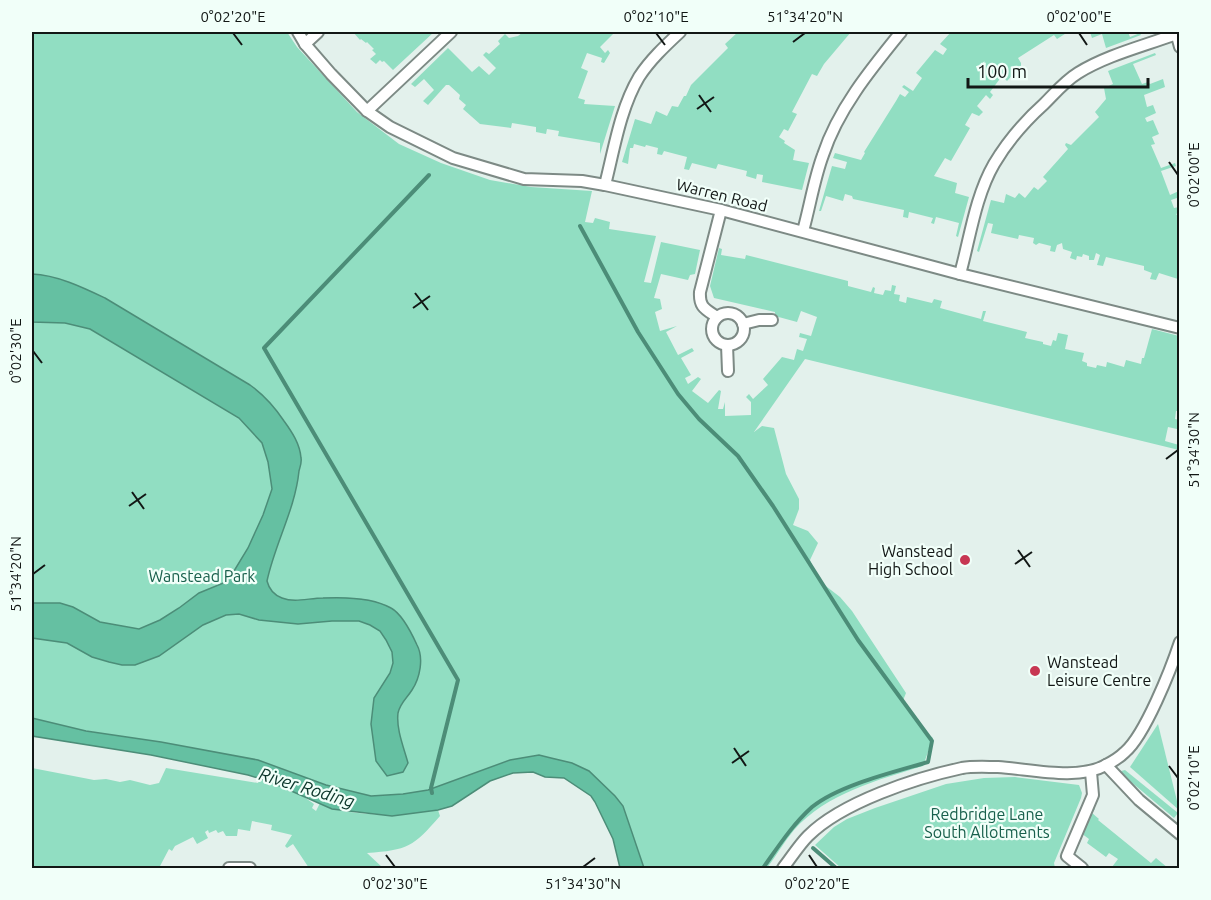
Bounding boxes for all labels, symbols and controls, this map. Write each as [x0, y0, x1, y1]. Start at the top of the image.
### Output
text: 0°02'20"E [200, 8, 266, 25]
text: 0°02'10"E [623, 8, 689, 25]
text: 51°34'20"N [767, 8, 843, 25]
text: 0°02'00"E [1046, 8, 1112, 25]
scale bar [968, 51, 1148, 89]
text: 100 m [977, 61, 1027, 81]
text: 0°02'00"E [1185, 142, 1202, 208]
street label: Warren Road [675, 175, 769, 215]
text: 0°02'30"E [7, 318, 24, 384]
text: 51°34'30"N [1185, 412, 1202, 488]
text: 51°34'20"N [7, 536, 24, 612]
place label: Wanstead High School [868, 542, 953, 578]
marker: Wanstead High School [958, 553, 972, 567]
park label: Wanstead Park [149, 567, 255, 585]
place label: Wanstead Leisure Centre [1047, 653, 1151, 689]
marker: Wanstead Leisure Centre [1028, 664, 1042, 678]
text: 0°02'10"E [1185, 745, 1202, 811]
water label: River Roding [257, 763, 357, 811]
park label: Redbridge Lane South Allotments [924, 805, 1050, 841]
text: 0°02'30"E [362, 875, 428, 892]
text: 51°34'30"N [545, 875, 621, 892]
text: 0°02'20"E [784, 875, 850, 892]

